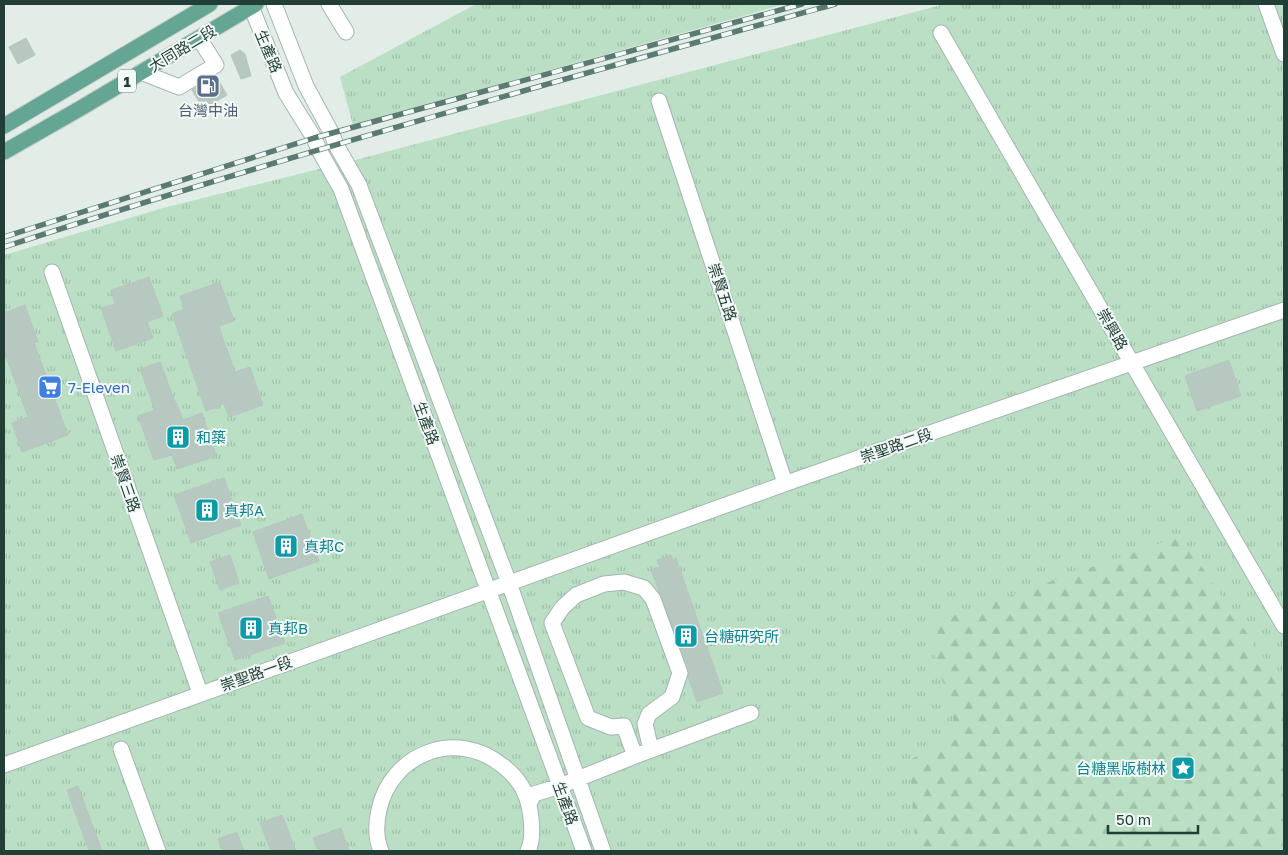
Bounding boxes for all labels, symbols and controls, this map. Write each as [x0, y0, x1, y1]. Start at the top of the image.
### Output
street label: 大同路二段 [145, 21, 219, 75]
street label: 生產路 [252, 27, 286, 75]
road number: 1 [118, 70, 136, 92]
fuel station icon: 台灣中油 [195, 73, 221, 99]
place label: 台灣中油 [178, 101, 238, 119]
street label: 崇賢五路 [705, 261, 741, 323]
street label: 崇興路 [1094, 305, 1132, 353]
supermarket icon: 7-Eleven [37, 374, 63, 400]
place label: 7-Eleven [68, 378, 130, 396]
street label: 生產路 [411, 399, 443, 447]
building icon: 和築 [165, 424, 191, 450]
street label: 崇聖路二段 [858, 424, 934, 466]
place label: 和築 [196, 428, 226, 446]
street label: 崇賢三路 [108, 452, 144, 514]
building icon: 真邦A [194, 497, 220, 523]
place label: 真邦A [224, 501, 264, 519]
building icon: 真邦C [273, 533, 299, 559]
place label: 真邦C [304, 537, 344, 555]
building icon: 真邦B [238, 615, 264, 641]
place label: 真邦B [268, 619, 308, 637]
building icon: 台糖研究所 [673, 623, 699, 649]
place label: 台糖研究所 [704, 627, 779, 645]
street label: 崇聖路一段 [218, 652, 294, 694]
place icon: 台糖黑版樹林 [1170, 755, 1196, 781]
place label: 台糖黑版樹林 [1076, 759, 1166, 777]
street label: 生產路 [550, 779, 582, 827]
scale bar [1108, 802, 1198, 834]
text: 50 m [1116, 810, 1151, 828]

